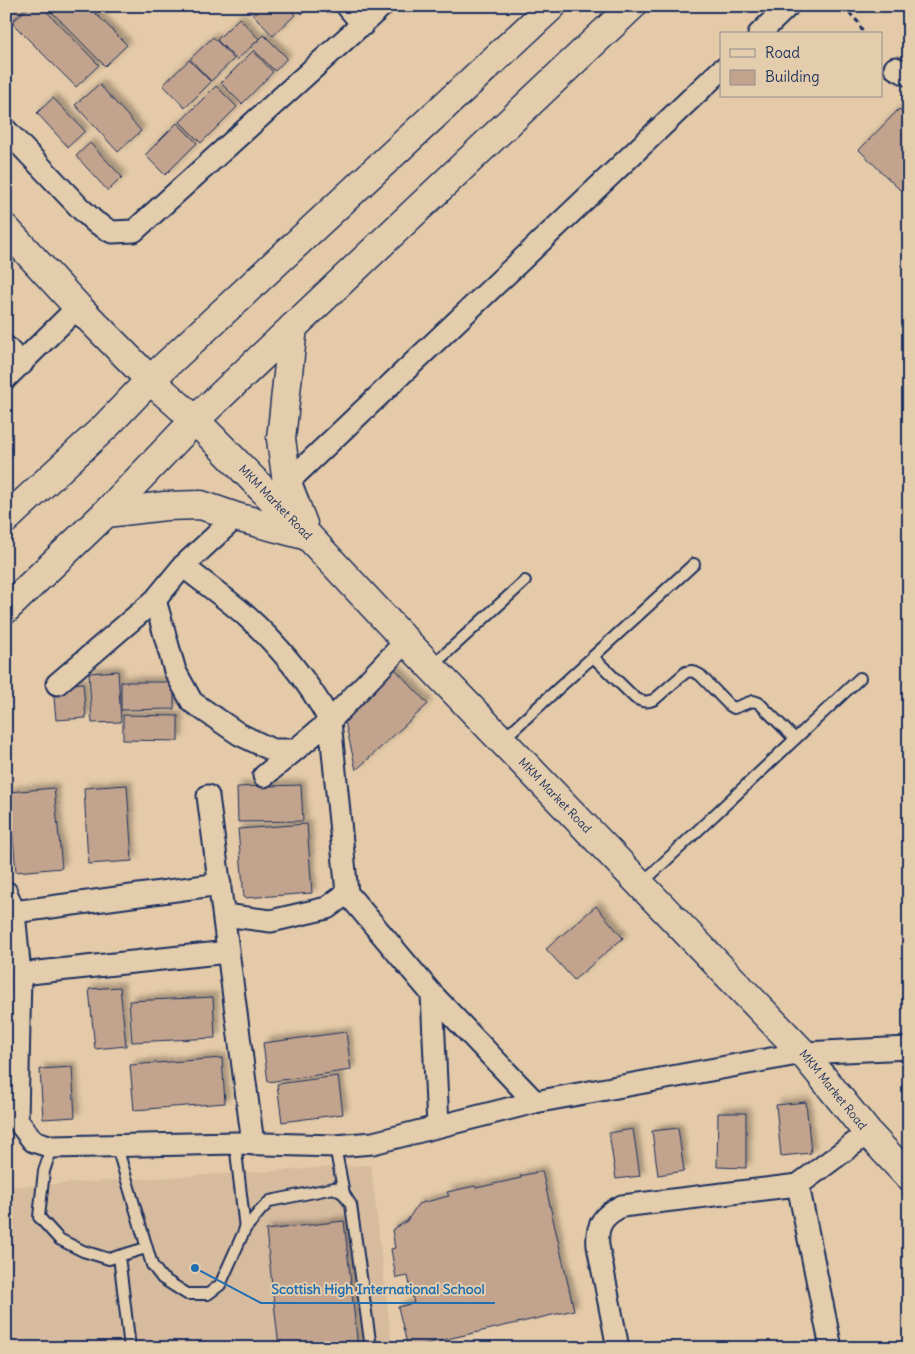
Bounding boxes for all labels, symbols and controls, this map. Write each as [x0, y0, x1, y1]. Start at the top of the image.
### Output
legend [720, 32, 882, 98]
text: Road [765, 43, 800, 62]
text: Building [765, 67, 820, 86]
street label: MKM Market Road [236, 461, 316, 543]
street label: MKM Market Road [516, 754, 595, 836]
street label: MKM Market Road [796, 1046, 870, 1133]
callout: Scottish High International School [261, 1274, 495, 1303]
text: Scottish High International School [271, 1280, 485, 1298]

